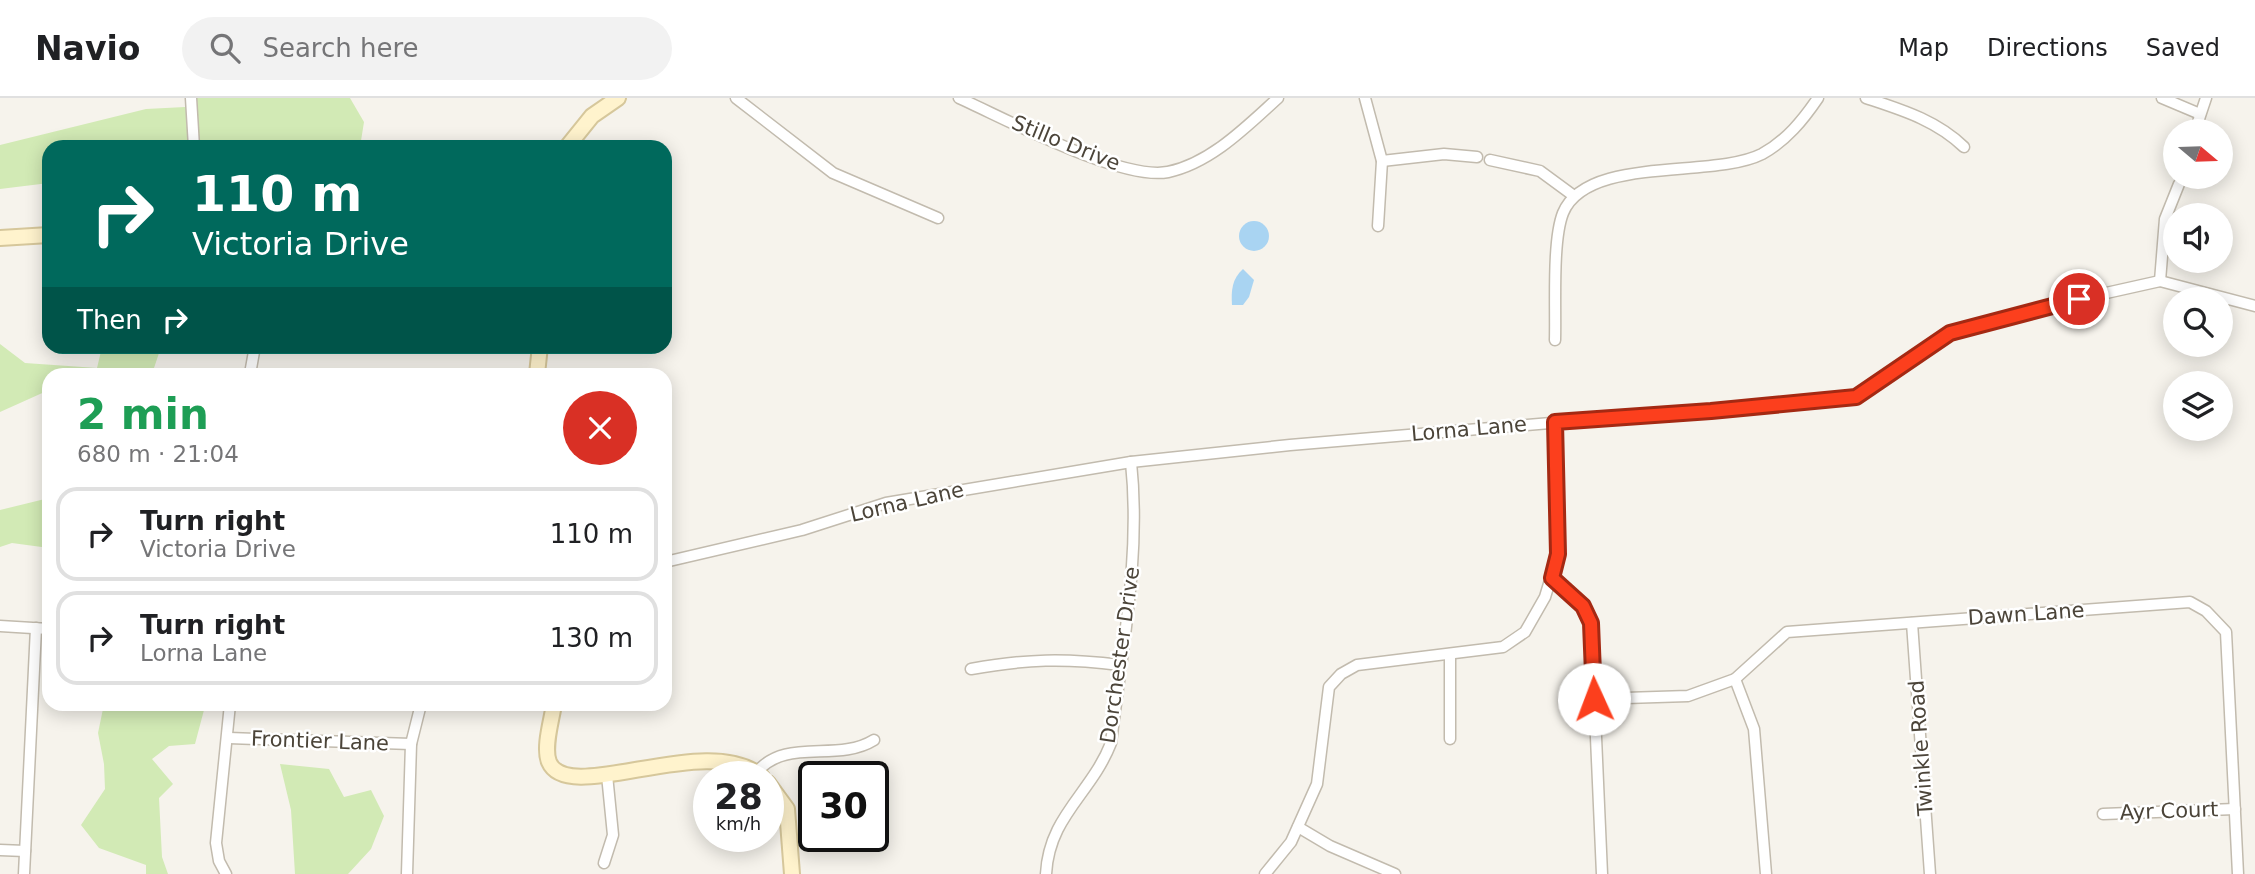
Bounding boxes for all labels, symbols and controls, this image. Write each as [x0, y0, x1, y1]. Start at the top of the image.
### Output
search box [182, 17, 672, 80]
text: Navio [35, 29, 140, 68]
icon: search [206, 29, 244, 67]
text: Search here [262, 33, 419, 63]
text: Map [1898, 34, 1949, 62]
text: Directions [1987, 34, 2108, 62]
text: Saved [2146, 34, 2220, 62]
street label: Stillo Drive [1008, 110, 1124, 176]
north arrow [2163, 119, 2233, 189]
map controls [2163, 119, 2233, 441]
text: 110 m [192, 166, 362, 223]
icon: right [77, 168, 168, 259]
button: sound [2163, 203, 2233, 273]
text: Victoria Drive [192, 225, 409, 263]
pin [2049, 269, 2109, 329]
icon: arrive [2060, 280, 2098, 318]
button: search [2163, 287, 2233, 357]
icon: right [156, 301, 194, 339]
text: Then [77, 305, 142, 335]
button: layers [2163, 371, 2233, 441]
text: 2 min [77, 390, 209, 439]
button: close [563, 391, 637, 465]
street label: Lorna Lane [1410, 412, 1528, 446]
text: 680 m · 21:04 [77, 441, 239, 467]
street label: Lorna Lane [848, 477, 966, 527]
text: Turn right [140, 506, 285, 536]
icon: right [81, 515, 119, 553]
text: 110 m [550, 519, 633, 549]
text: Victoria Drive [140, 536, 296, 562]
street label: Dorchester Drive [1096, 565, 1144, 745]
street label: Dawn Lane [1967, 598, 2085, 630]
text: Turn right [140, 610, 285, 640]
icon: right [81, 619, 119, 657]
text: 130 m [550, 623, 633, 653]
text: Lorna Lane [140, 640, 267, 666]
position arrow [1557, 662, 1631, 736]
street label: Twinkle Road [1904, 679, 1938, 818]
street label: Frontier Lane [251, 727, 389, 755]
speed limit sign: 30 [798, 761, 889, 852]
text: 28 [714, 777, 763, 817]
street label: Ayr Court [2119, 797, 2219, 825]
text: km/h [716, 813, 761, 834]

